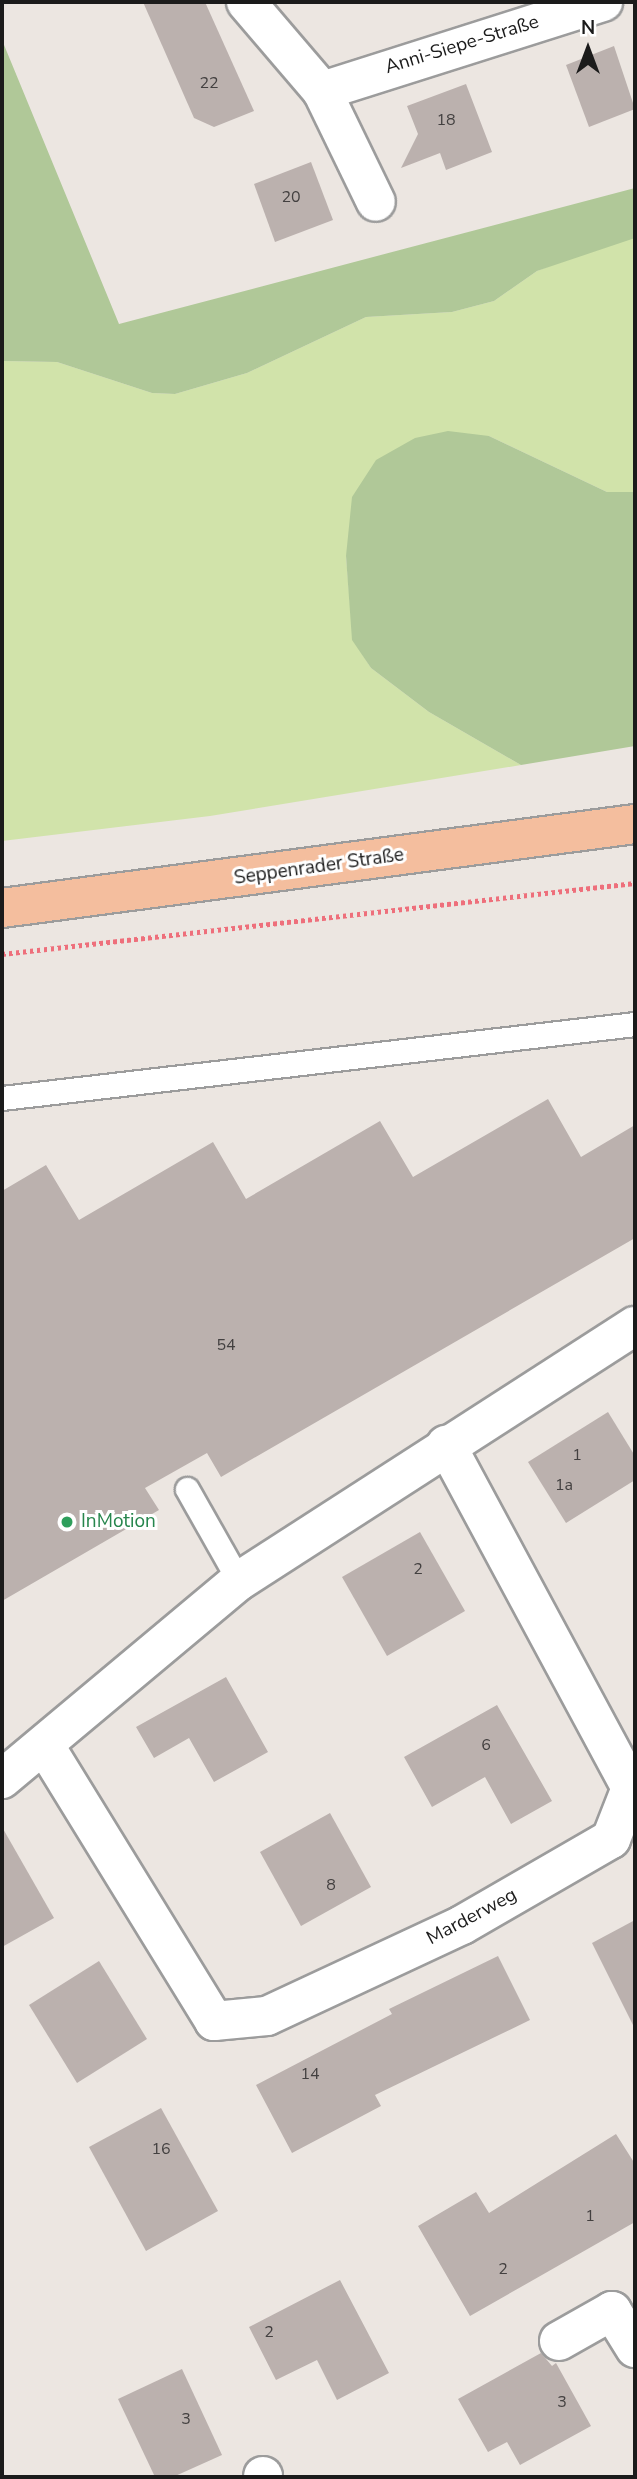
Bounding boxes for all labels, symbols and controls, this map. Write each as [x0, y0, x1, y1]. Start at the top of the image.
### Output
street label: Anni-Siepe-Straße [382, 11, 542, 79]
north arrow [553, 14, 623, 84]
text: N [581, 15, 595, 41]
house number: 22 [199, 73, 219, 93]
house number: 18 [436, 110, 456, 130]
house number: 20 [281, 187, 301, 207]
street label: Seppenrader Straße [233, 844, 405, 890]
house number: 54 [216, 1335, 236, 1355]
house number: 1 [572, 1445, 582, 1465]
house number: 1a [555, 1475, 573, 1495]
place label: InMotion [81, 1511, 156, 1533]
marker: InMotion [59, 1514, 75, 1530]
house number: 2 [413, 1559, 423, 1579]
house number: 6 [481, 1735, 491, 1755]
house number: 8 [326, 1875, 336, 1895]
street label: Marderweg [423, 1884, 521, 1950]
house number: 14 [300, 2064, 320, 2084]
house number: 16 [151, 2139, 171, 2159]
house number: 1 [585, 2206, 595, 2226]
house number: 2 [498, 2259, 508, 2279]
house number: 2 [264, 2322, 274, 2342]
house number: 3 [557, 2392, 567, 2412]
house number: 3 [181, 2409, 191, 2429]

